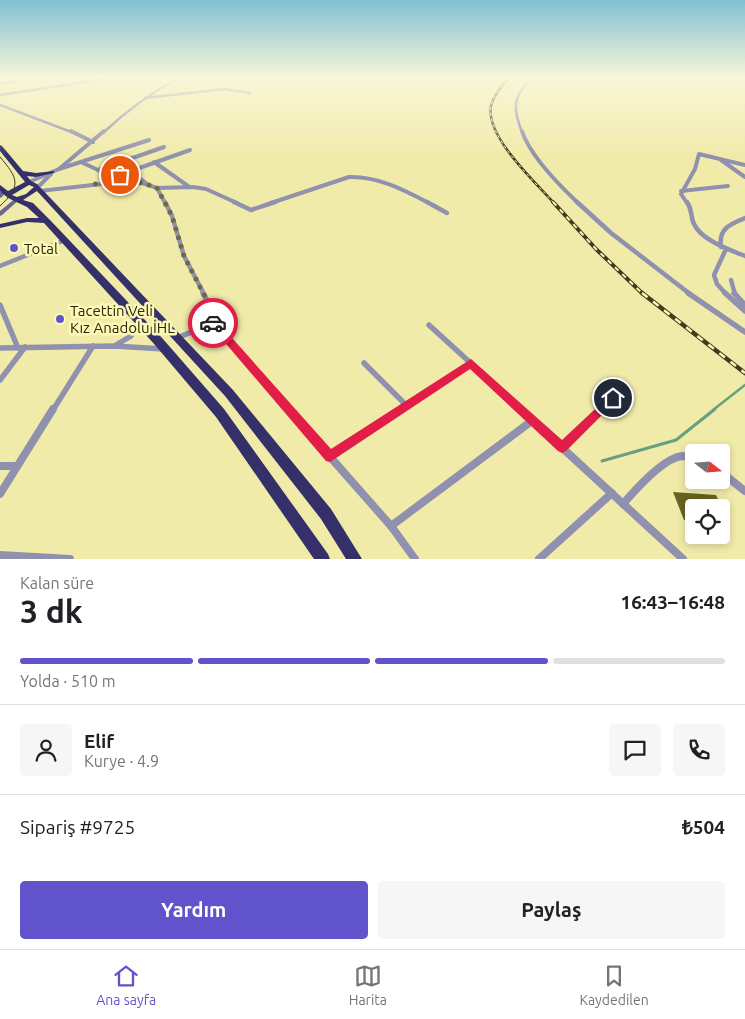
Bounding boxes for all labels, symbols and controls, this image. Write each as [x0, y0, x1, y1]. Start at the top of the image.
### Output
pin [99, 154, 141, 196]
icon: bag [106, 161, 134, 189]
place label: Total [24, 240, 58, 257]
marker: Total [8, 242, 20, 254]
courier [188, 298, 238, 348]
place label: Tacettin Veli Kız Anadolu İHL [70, 302, 175, 336]
icon: car [199, 309, 227, 337]
marker: Tacettin Veli Kız Anadolu İHL [54, 313, 66, 325]
pin [592, 377, 634, 419]
icon: home [599, 384, 627, 412]
north arrow [685, 444, 730, 489]
map controls [685, 444, 730, 544]
button: locate [685, 499, 730, 544]
text: Kalan süre [20, 574, 94, 592]
text: 16:43–16:48 [620, 591, 725, 613]
text: 3 dk [20, 593, 83, 629]
text: Yolda · 510 m [20, 672, 116, 690]
button: person [20, 724, 72, 776]
button: chat [609, 724, 661, 776]
button: phone [673, 724, 725, 776]
text: Elif [84, 730, 114, 752]
text: Kurye · 4.9 [84, 752, 159, 770]
text: Sipariş #9725 [20, 816, 135, 838]
text: ₺504 [682, 816, 725, 838]
button: Yardım [20, 881, 368, 939]
button: Paylaş [378, 881, 725, 939]
tab: Ana sayfa [96, 962, 156, 1008]
tab: Harita [349, 962, 387, 1008]
tab: Kaydedilen [579, 962, 649, 1008]

